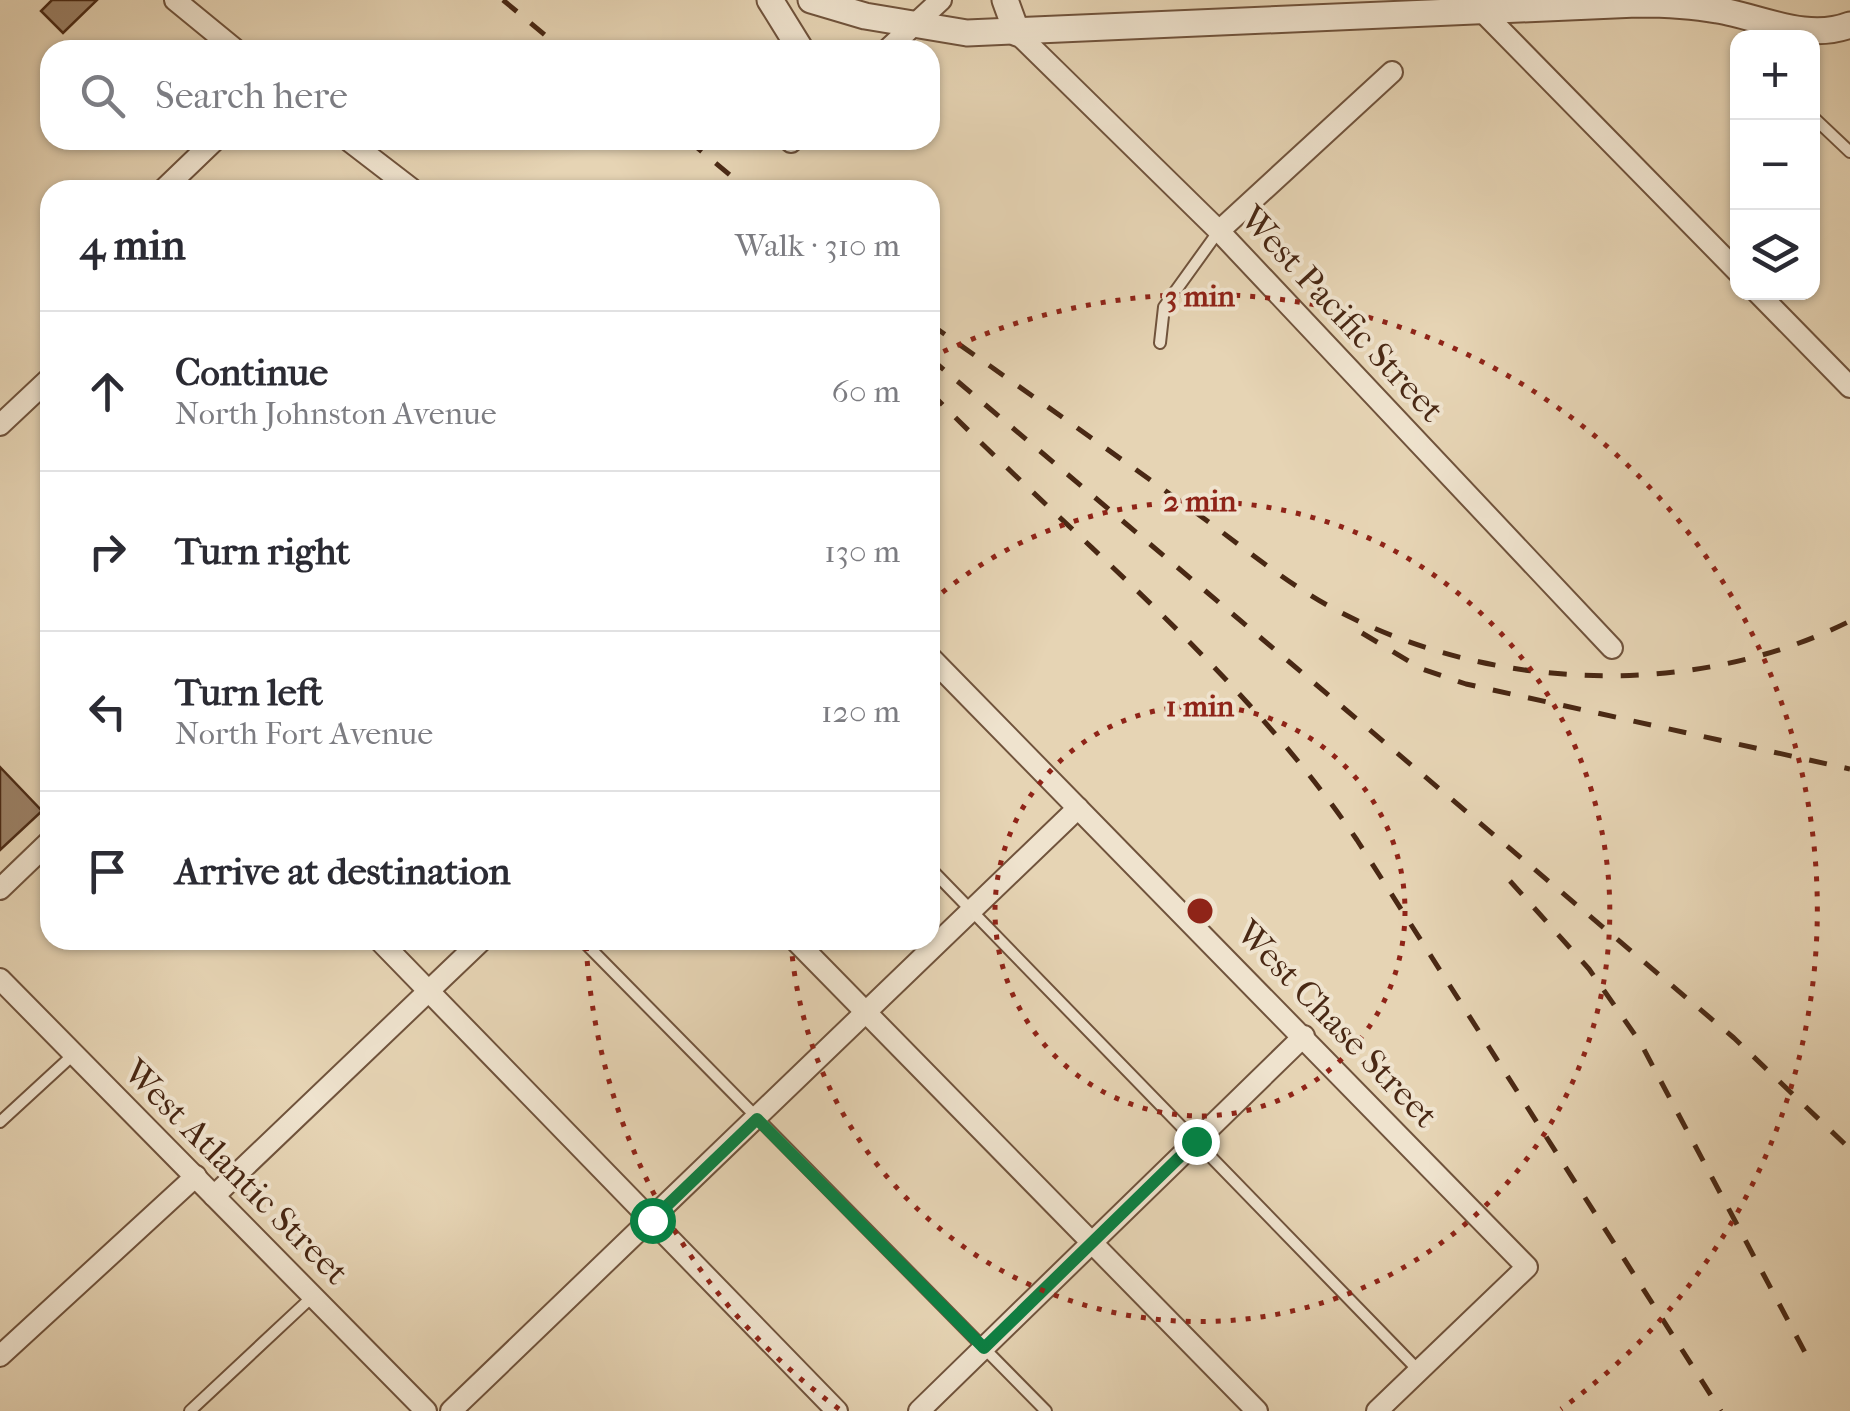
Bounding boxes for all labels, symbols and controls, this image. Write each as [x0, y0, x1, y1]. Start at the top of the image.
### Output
map controls [1730, 30, 1820, 300]
button: + [1730, 30, 1820, 120]
search box [40, 40, 940, 150]
icon: search [75, 68, 130, 123]
text: Search here [155, 73, 348, 118]
button: − [1730, 120, 1820, 210]
street label: West Pacific Street [1231, 197, 1453, 431]
button: layers [1730, 210, 1820, 300]
text: 4 min [80, 221, 186, 270]
text: Walk · 310 m [735, 227, 900, 264]
text: 3 min [1165, 279, 1236, 314]
text: Continue [175, 350, 328, 395]
icon: ahead [80, 364, 135, 419]
text: 60 m [832, 373, 900, 410]
text: North Johnston Avenue [175, 395, 497, 432]
text: 2 min [1163, 484, 1237, 519]
icon: right [80, 524, 135, 579]
text: Turn right [175, 529, 350, 574]
text: 130 m [824, 533, 900, 570]
text: Turn left [175, 670, 323, 715]
icon: left [80, 684, 135, 739]
text: 1 min [1166, 689, 1235, 724]
text: 120 m [821, 693, 900, 730]
text: North Fort Avenue [175, 715, 433, 752]
icon: arrive [80, 844, 135, 899]
text: Arrive at destination [175, 849, 511, 894]
centre of rings [1182, 893, 1218, 929]
street label: West Chase Street [1227, 911, 1446, 1136]
street label: West Atlantic Street [114, 1050, 357, 1293]
route end [1174, 1119, 1220, 1165]
route start [630, 1198, 676, 1244]

